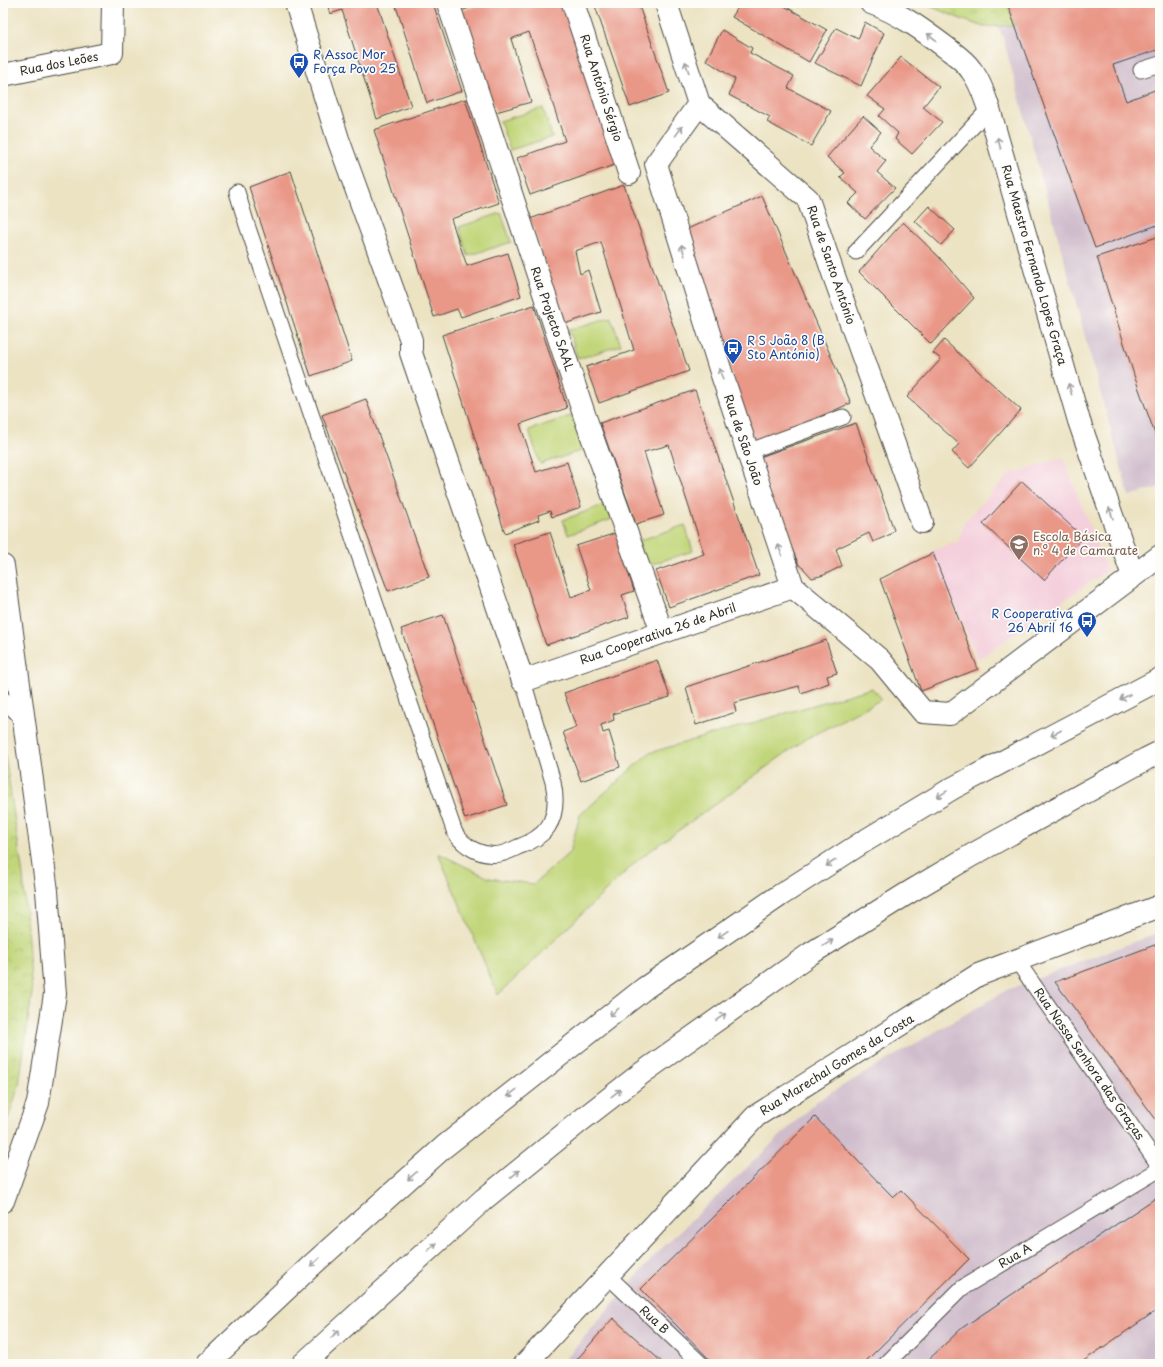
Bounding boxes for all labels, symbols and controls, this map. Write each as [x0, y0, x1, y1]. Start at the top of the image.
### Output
street label: Rua António Sérgio [576, 32, 628, 144]
one-way arrow [927, 33, 938, 41]
place label: R Assoc Mor Força Povo 25 [313, 45, 396, 77]
street label: Rua dos Leões [18, 47, 100, 79]
bus stop icon: R Assoc Mor Força Povo 25 [288, 51, 310, 79]
one-way arrow [683, 61, 690, 74]
one-way arrow [675, 126, 683, 137]
one-way arrow [995, 137, 1002, 150]
street label: Rua Maestro Fernando Lopes Graça [998, 162, 1072, 367]
street label: Rua de Santo António [803, 203, 861, 327]
one-way arrow [679, 244, 686, 257]
street label: Rua Projecto SAAL [527, 264, 579, 373]
place label: R S João 8 (B Sto António) [747, 331, 825, 363]
bus stop icon: R S João 8 (B Sto António) [722, 337, 744, 365]
one-way arrow [717, 368, 725, 380]
one-way arrow [1066, 383, 1073, 396]
street label: Rua de São João [720, 392, 768, 488]
one-way arrow [1106, 507, 1114, 519]
place label: Escola Básica n.º 4 de Camarate [1033, 527, 1138, 559]
school or university icon: Escola Básica n.º 4 de Camarate [1008, 533, 1030, 561]
one-way arrow [776, 545, 784, 557]
street label: Rua Cooperativa 26 de Abril [577, 598, 738, 668]
place label: R Cooperativa 26 Abril 16 [991, 604, 1073, 636]
bus stop icon: R Cooperativa 26 Abril 16 [1076, 610, 1098, 638]
one-way arrow [1120, 694, 1132, 701]
one-way arrow [1051, 730, 1063, 737]
one-way arrow [936, 791, 948, 799]
one-way arrow [825, 859, 837, 867]
one-way arrow [717, 931, 729, 939]
one-way arrow [822, 938, 834, 946]
street label: Rua Nossa Senhora das Graças [1030, 984, 1150, 1144]
one-way arrow [609, 1008, 620, 1017]
street label: Rua Marechal Gomes da Costa [756, 1009, 917, 1119]
one-way arrow [716, 1013, 727, 1021]
one-way arrow [507, 1089, 518, 1097]
one-way arrow [611, 1089, 622, 1097]
one-way arrow [509, 1170, 520, 1179]
one-way arrow [407, 1171, 417, 1180]
street label: Rua A [995, 1238, 1034, 1272]
one-way arrow [427, 1242, 437, 1251]
one-way arrow [310, 1257, 320, 1267]
street label: Rua B [636, 1301, 673, 1338]
one-way arrow [330, 1329, 340, 1339]

